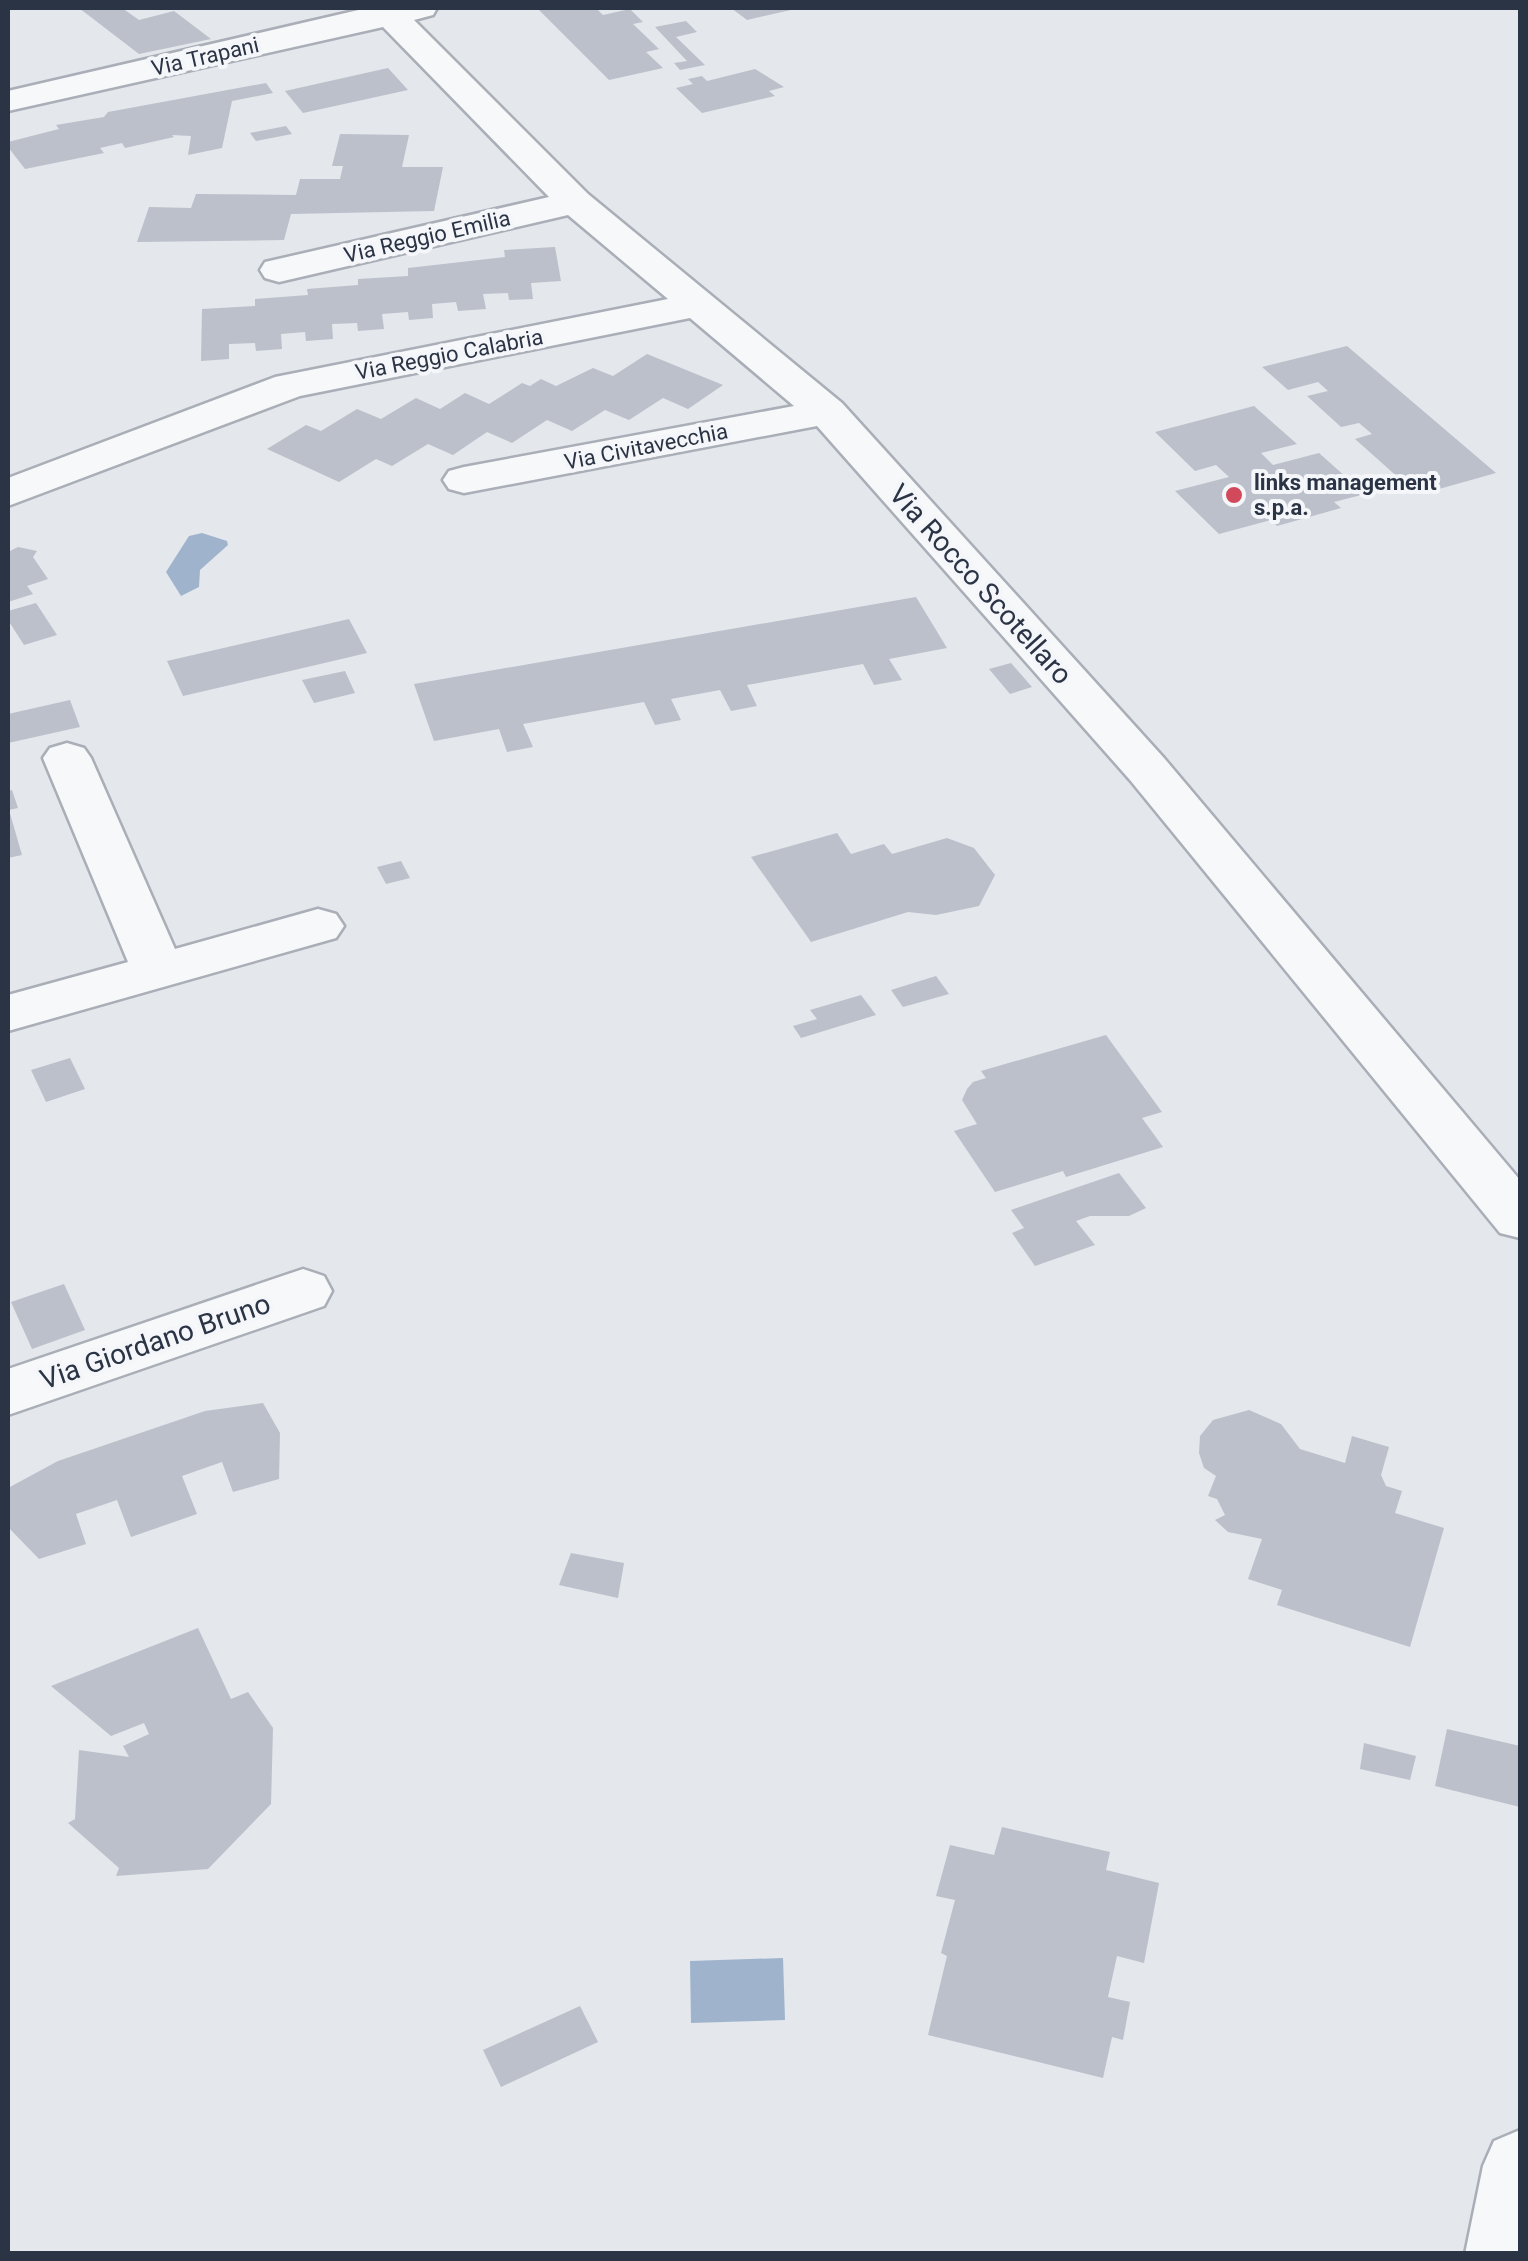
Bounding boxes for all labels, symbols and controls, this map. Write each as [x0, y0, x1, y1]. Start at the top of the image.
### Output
street label: Via Trapani [149, 32, 261, 81]
street label: Via Reggio Emilia [342, 205, 513, 268]
street label: Via Reggio Calabria [353, 324, 545, 385]
street label: Via Civitavecchia [562, 418, 730, 475]
place label: links management s.p.a. [1254, 470, 1437, 520]
street label: Via Rocco Scotellaro [882, 478, 1079, 691]
marker: links management s.p.a. [1223, 484, 1245, 506]
street label: Via Giordano Bruno [36, 1287, 275, 1396]

